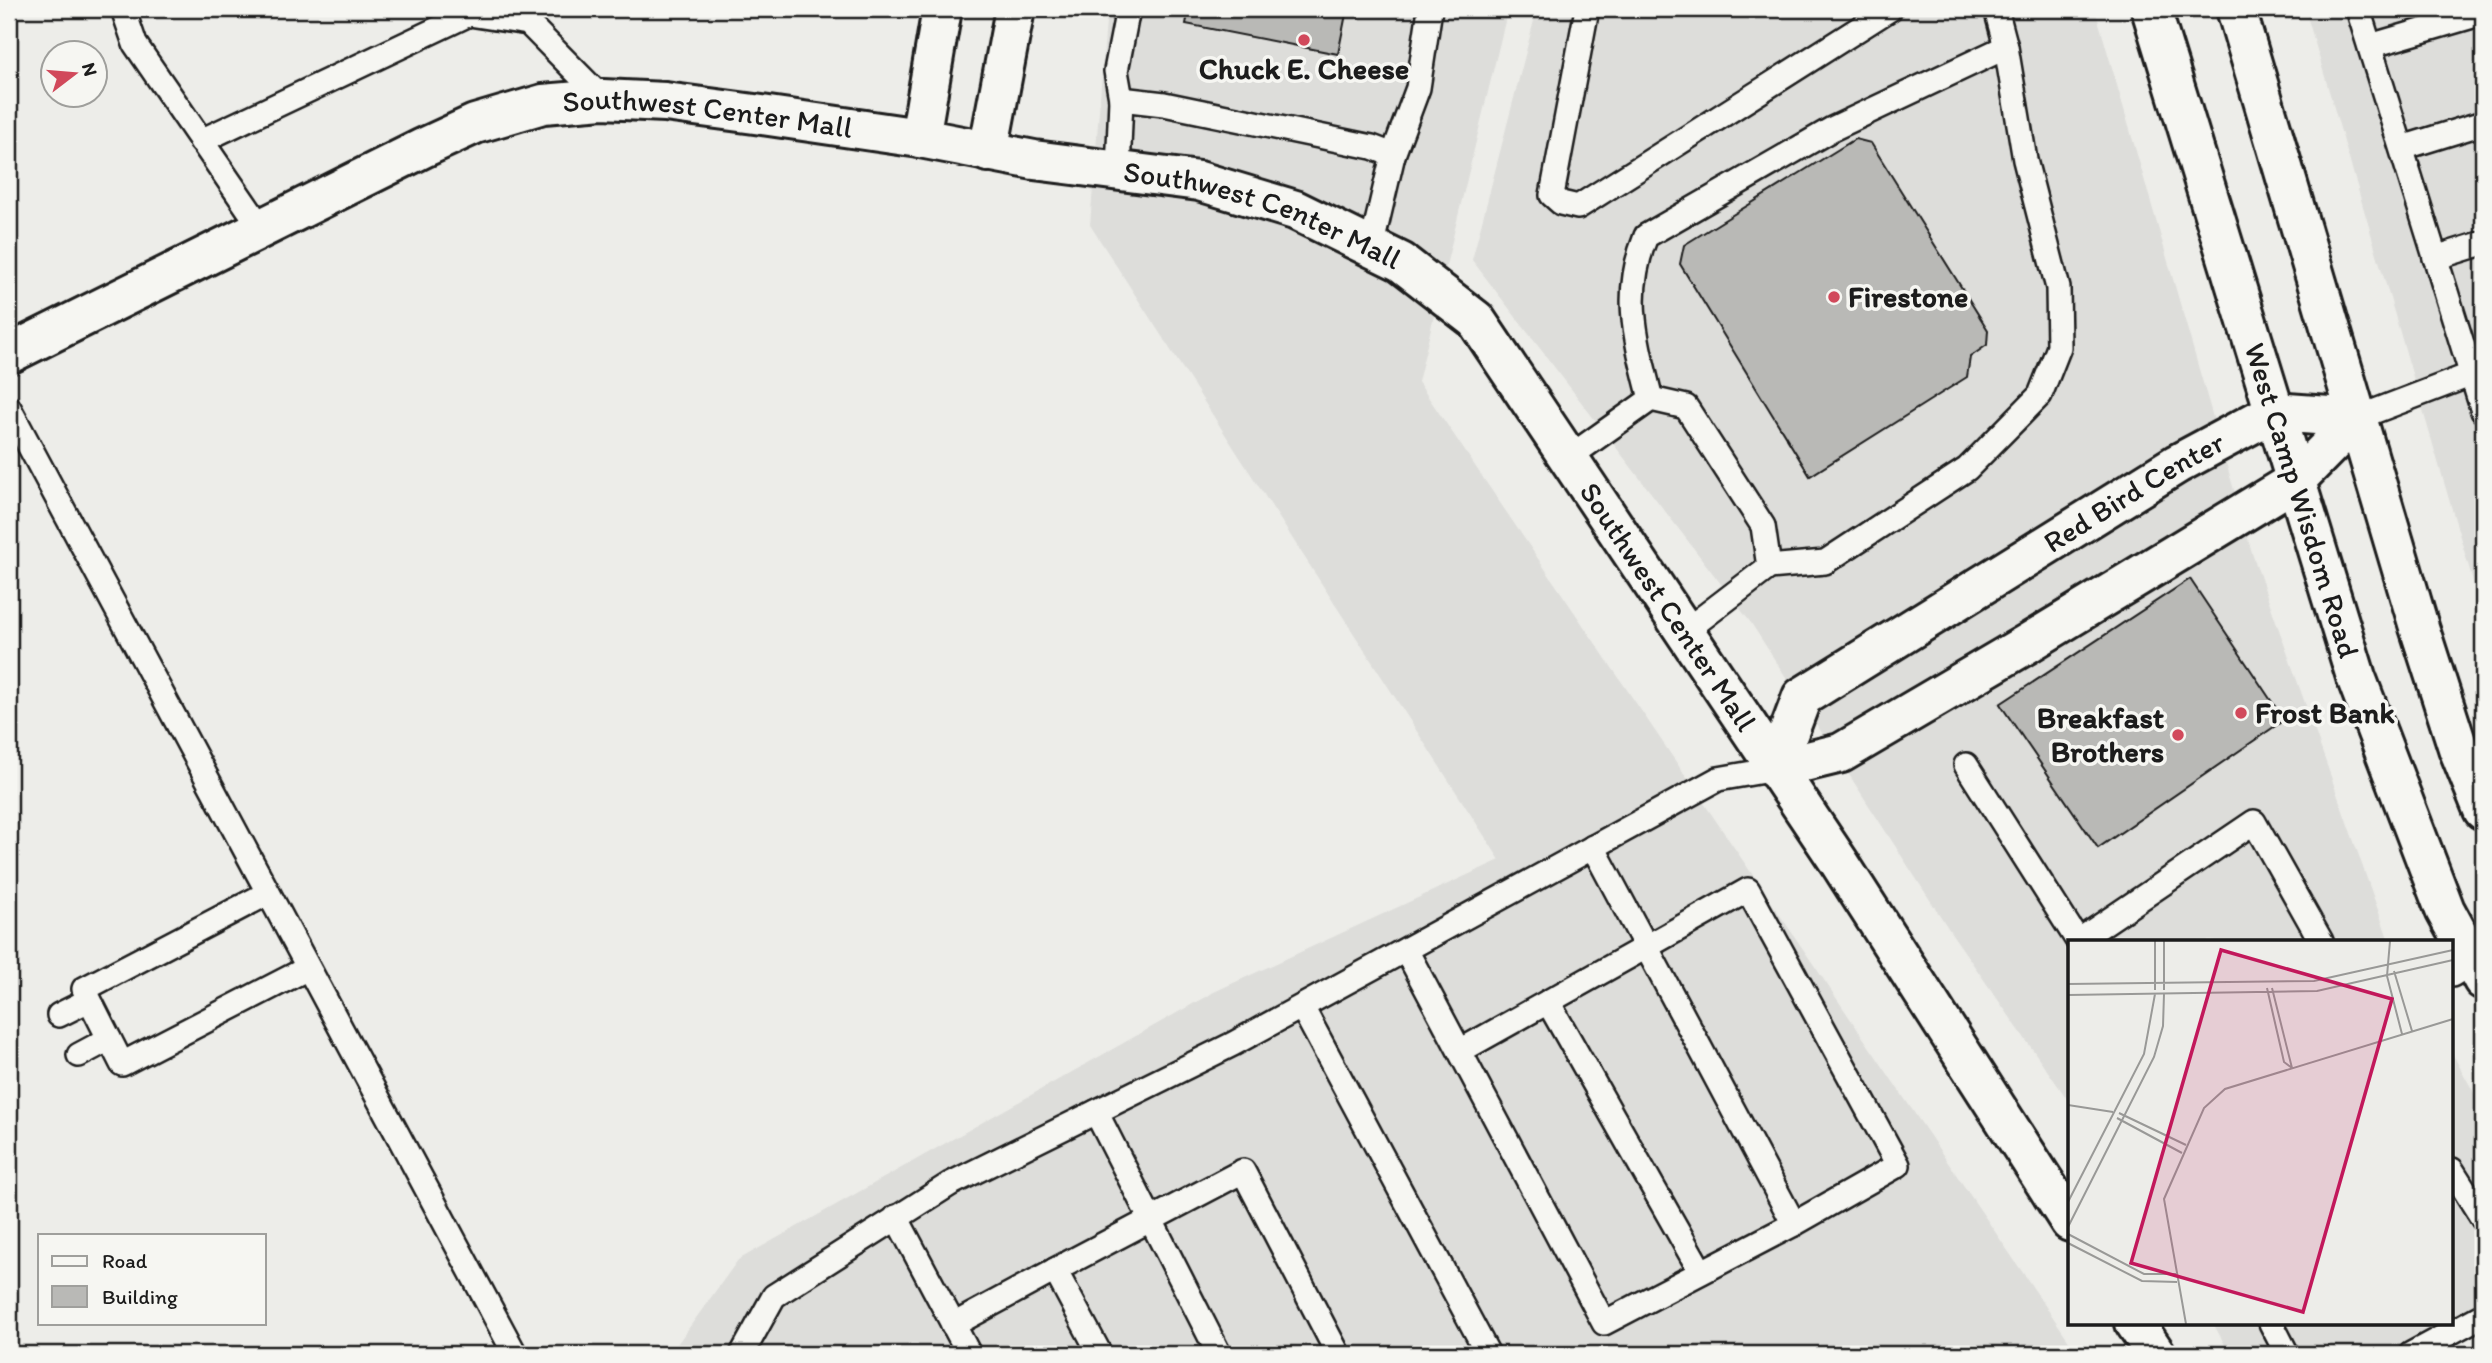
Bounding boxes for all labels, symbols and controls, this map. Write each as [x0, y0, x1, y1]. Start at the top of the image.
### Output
marker: Chuck E. Cheese [1296, 32, 1312, 48]
north arrow [38, 38, 108, 108]
place label: Chuck E. Cheese [1199, 50, 1409, 87]
text: N [77, 60, 103, 79]
street label: Southwest Center Mall [561, 79, 856, 146]
street label: Southwest Center Mall [1122, 153, 1408, 277]
place label: Firestone [1848, 278, 1968, 315]
marker: Firestone [1826, 289, 1842, 305]
street label: West Camp Wisdom Road [2237, 338, 2368, 662]
street label: Red Bird Center [2036, 423, 2231, 560]
street label: Southwest Center Mall [1572, 475, 1765, 738]
place label: Frost Bank [2255, 694, 2395, 731]
place label: Breakfast Brothers [2037, 699, 2165, 770]
marker: Frost Bank [2233, 705, 2249, 721]
marker: Breakfast Brothers [2170, 727, 2186, 743]
inset map [2068, 940, 2454, 1324]
legend [38, 1234, 266, 1324]
text: Road [102, 1248, 148, 1273]
text: Building [102, 1284, 178, 1309]

